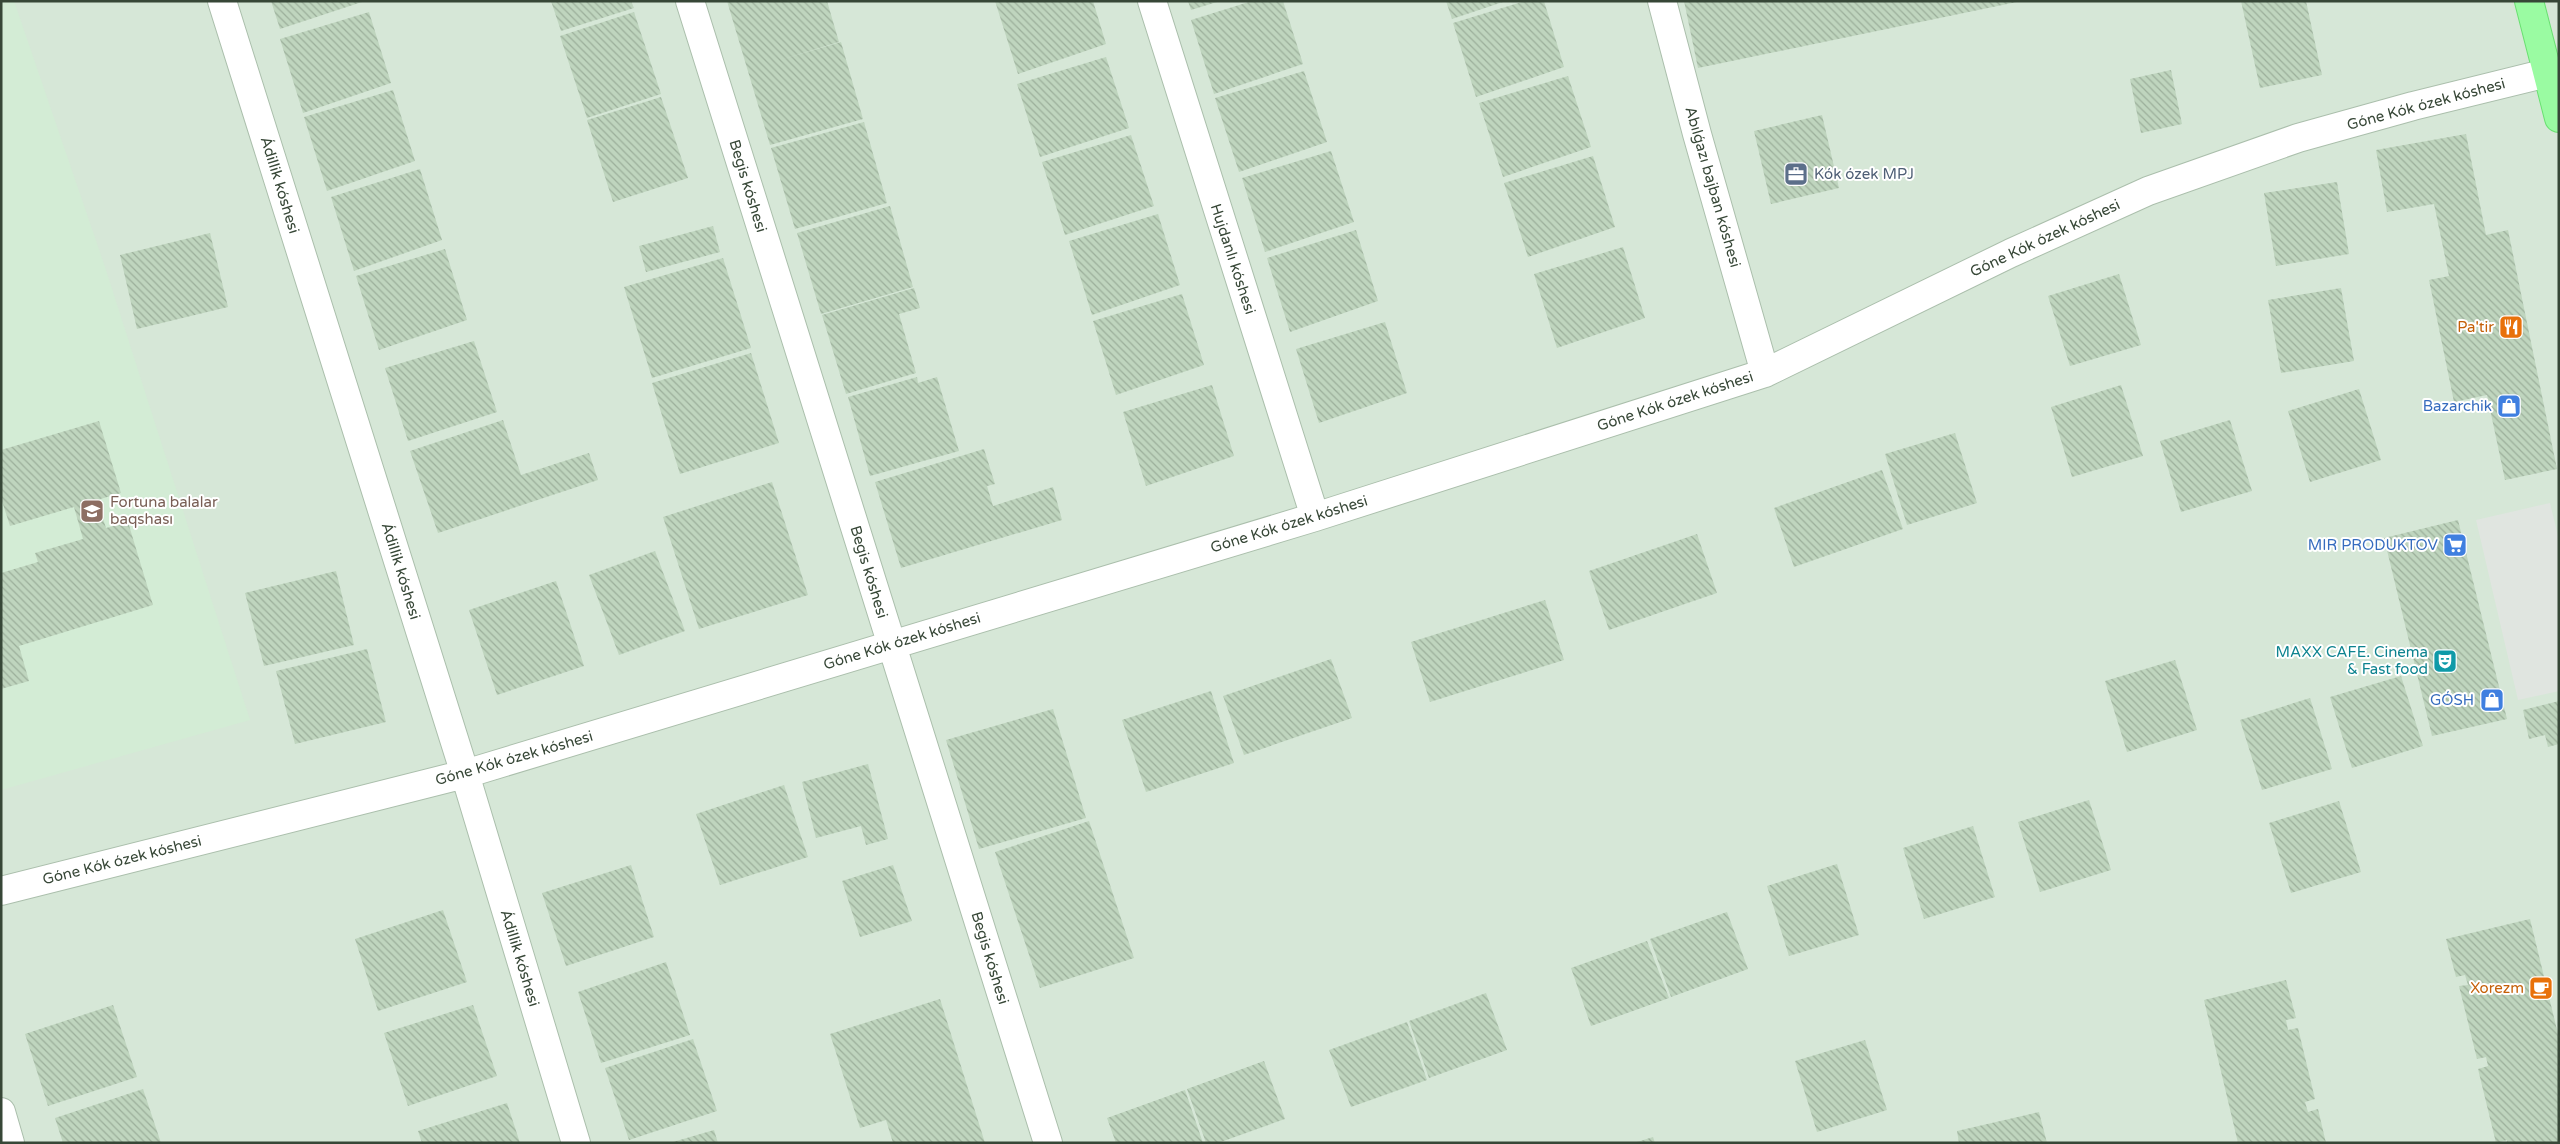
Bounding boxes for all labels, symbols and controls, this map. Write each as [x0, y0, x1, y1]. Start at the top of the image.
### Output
street label: Góne Kók ózek kóshesi [2345, 74, 2507, 134]
street label: Abılǵazı bajban kóshesi [1681, 104, 1745, 270]
street label: Ádillik kóshesi [257, 134, 303, 236]
street label: Begis kóshesi [725, 137, 771, 235]
office icon: Kók ózek MPJ [1783, 161, 1809, 187]
place label: Kók ózek MPJ [1814, 165, 1914, 183]
street label: Góne Kók ózek kóshesi [1967, 195, 2123, 281]
street label: Hujdanlı kóshesi [1207, 201, 1259, 317]
restaurant icon: Pa'tir [2498, 314, 2524, 340]
place label: Pa'tir [2457, 318, 2494, 336]
street label: Góne Kók ózek kóshesi [1595, 367, 1755, 435]
shop icon: Bazarchik [2496, 393, 2522, 419]
place label: Bazarchik [2423, 397, 2492, 415]
street label: Góne Kók ózek kóshesi [1208, 492, 1370, 556]
place label: Fortuna balalar baqshası [110, 493, 218, 528]
school or university icon: Fortuna balalar baqshası [79, 498, 105, 524]
street label: Ádillik kóshesi [378, 520, 424, 622]
street label: Begis kóshesi [846, 523, 892, 621]
supermarket icon: MIR PRODUKTOV [2442, 532, 2468, 558]
place label: MIR PRODUKTOV [2308, 536, 2439, 554]
street label: Góne Kók ózek kóshesi [821, 609, 983, 673]
place label: MAXX CAFE. Cinema & Fast food [2275, 643, 2428, 678]
theatre icon: MAXX CAFE. Cinema & Fast food [2432, 648, 2458, 674]
shop icon: GÓSH [2479, 687, 2505, 713]
place label: GÓSH [2430, 691, 2474, 709]
street label: Góne Kók ózek kóshesi [433, 727, 595, 789]
street label: Góne Kók ózek kóshesi [41, 832, 203, 888]
street label: Ádillik kóshesi [497, 907, 543, 1009]
street label: Begis kóshesi [967, 909, 1013, 1007]
cafe icon: Xorezm [2528, 975, 2554, 1001]
place label: Xorezm [2470, 979, 2524, 997]

